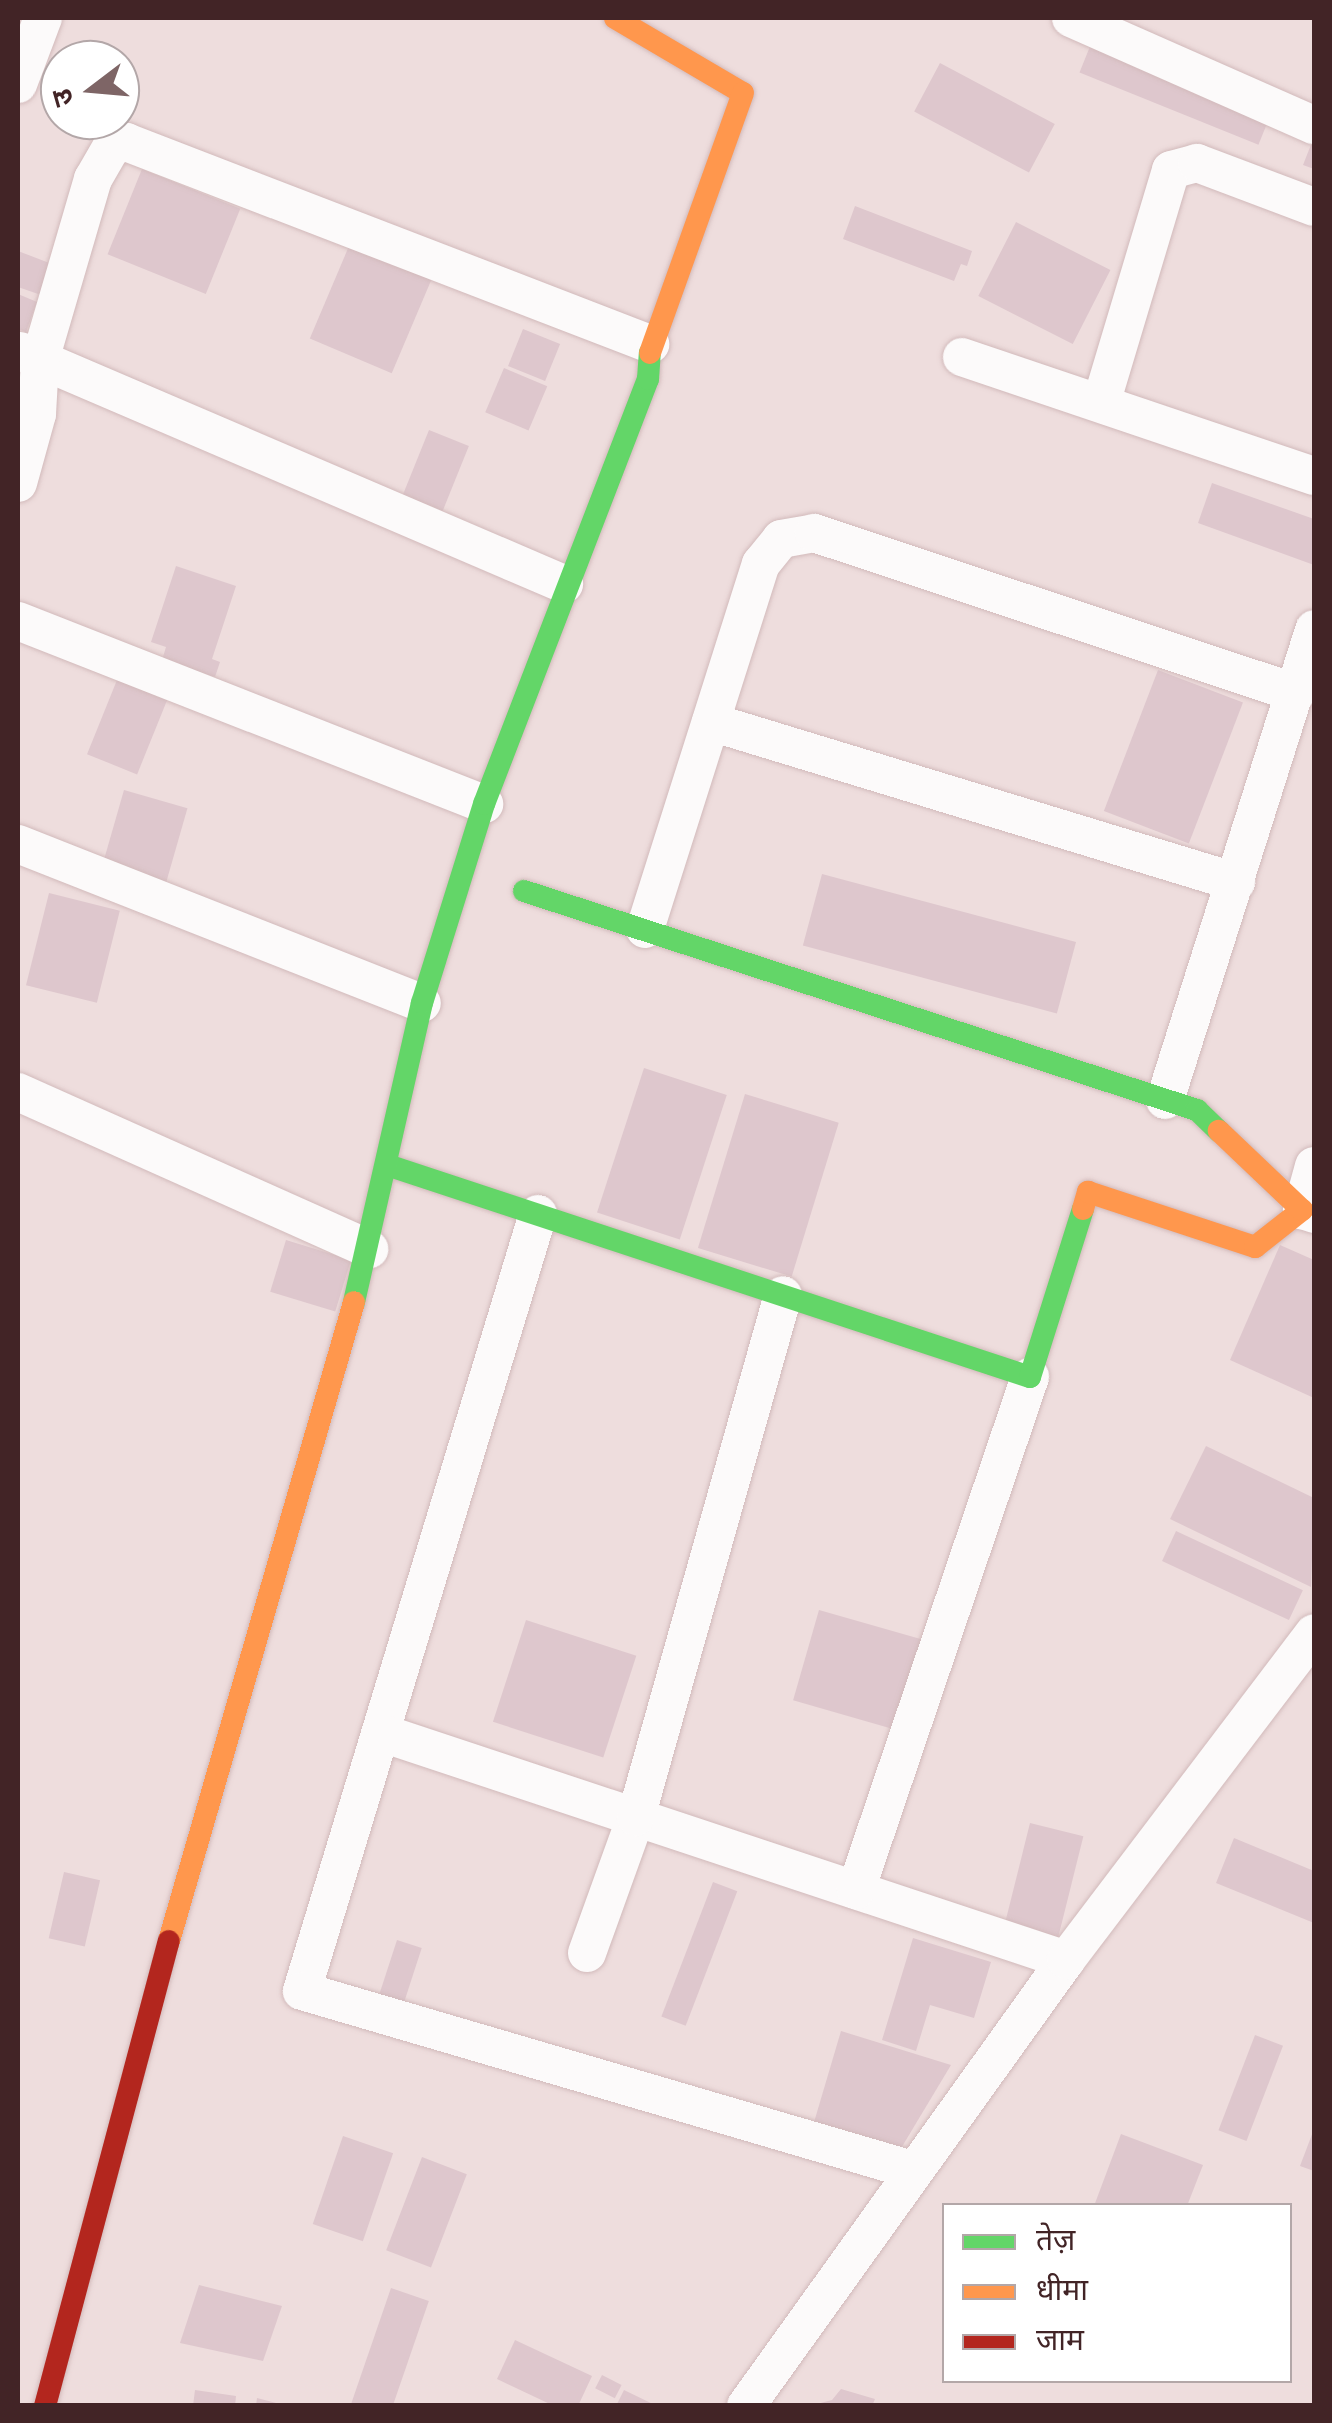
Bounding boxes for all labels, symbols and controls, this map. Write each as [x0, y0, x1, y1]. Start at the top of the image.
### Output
north arrow [40, 40, 140, 140]
text: उ [44, 85, 81, 110]
legend [942, 2203, 1292, 2383]
text: तेज़ [1036, 2222, 1075, 2258]
text: धीमा [1036, 2272, 1088, 2308]
text: जाम [1036, 2322, 1084, 2358]

